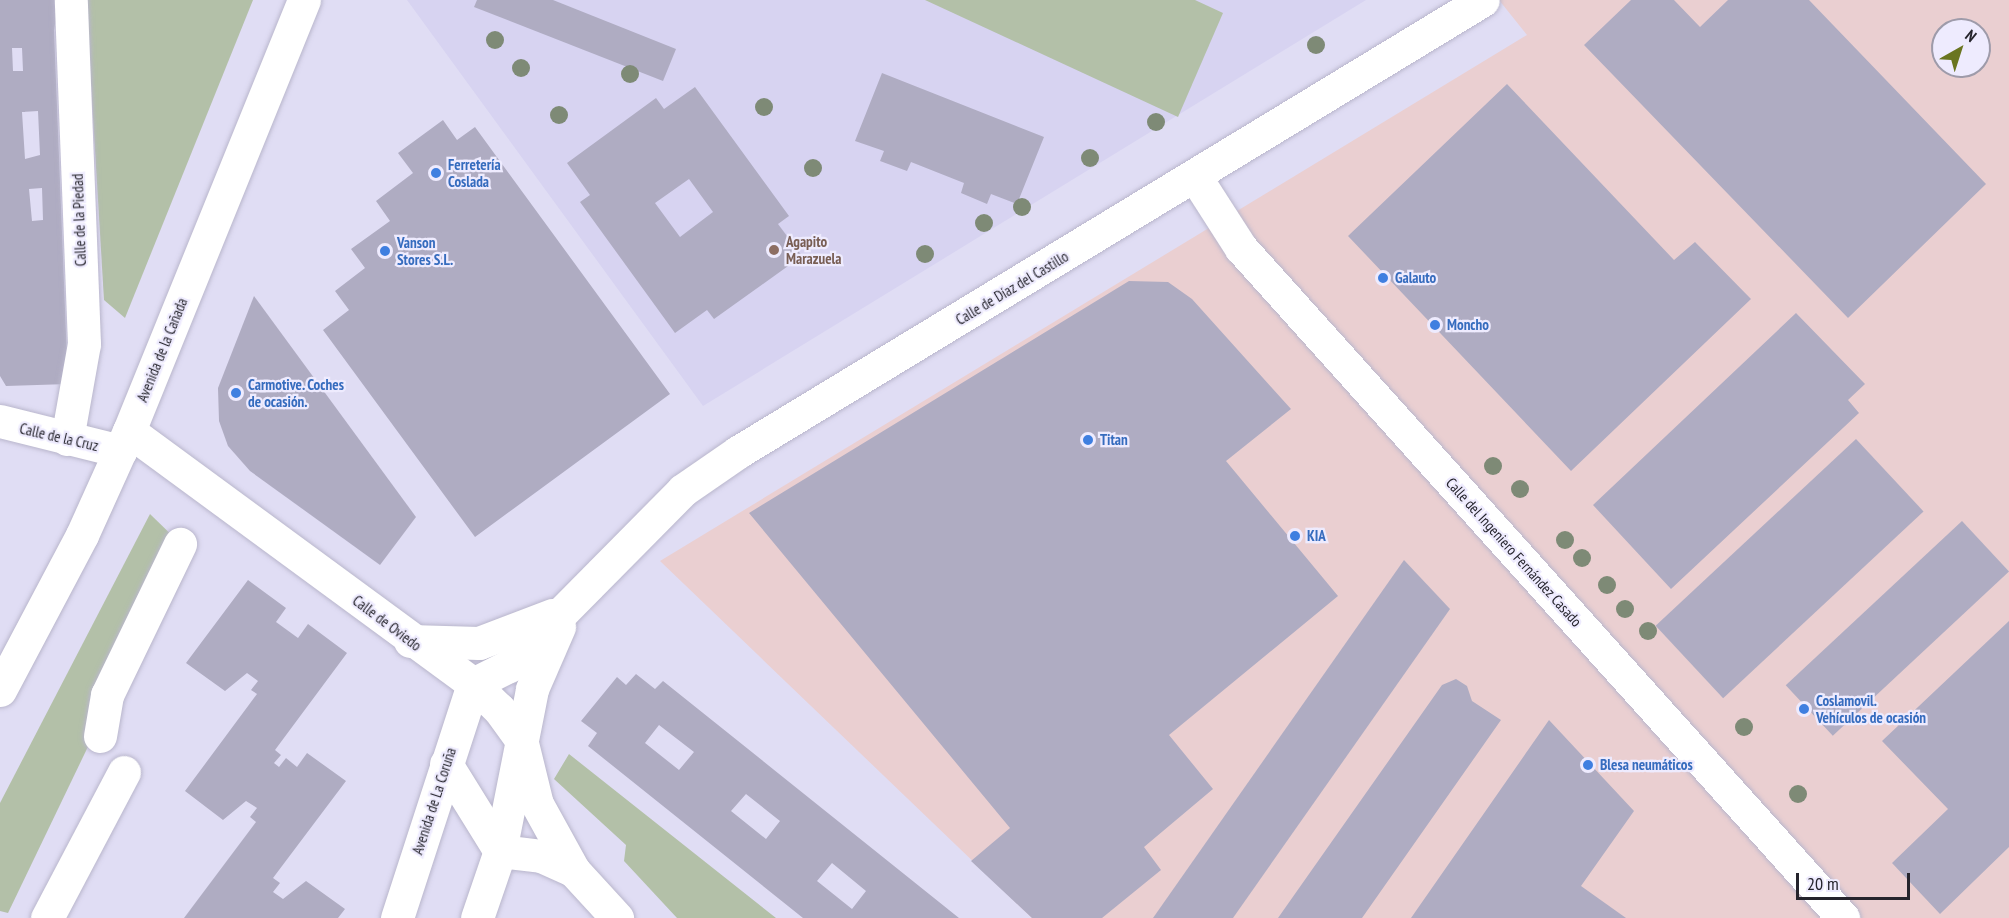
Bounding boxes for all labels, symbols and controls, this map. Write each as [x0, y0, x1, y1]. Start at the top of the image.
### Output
north arrow [1931, 18, 1991, 78]
text: N [1961, 25, 1981, 46]
place label: Ferretería Coslada [448, 155, 501, 190]
marker: Ferretería Coslada [429, 166, 443, 180]
street label: Calle de la Piedad [68, 173, 90, 267]
place label: Agapito Marazuela [786, 232, 841, 267]
place label: Vanson Stores S.L. [397, 233, 453, 268]
marker: Agapito Marazuela [767, 243, 781, 257]
marker: Vanson Stores S.L. [378, 244, 392, 258]
street label: Calle de Díaz del Castillo [952, 247, 1072, 329]
place label: Galauto [1395, 269, 1436, 287]
marker: Galauto [1376, 271, 1390, 285]
street label: Avenida de la Cañada [133, 295, 191, 405]
place label: Moncho [1447, 316, 1489, 334]
marker: Moncho [1428, 318, 1442, 332]
place label: Carmotive. Coches de ocasión. [248, 375, 345, 410]
marker: Carmotive. Coches de ocasión. [229, 386, 243, 400]
street label: Calle de la Cruz [18, 419, 100, 455]
place label: Titan [1100, 431, 1128, 449]
marker: Titan [1081, 433, 1095, 447]
street label: Calle del Ingeniero Fernández Casado [1442, 474, 1586, 630]
place label: KIA [1307, 527, 1326, 545]
marker: KIA [1288, 529, 1302, 543]
street label: Calle de Oviedo [349, 591, 425, 655]
place label: Coslamovil. Vehículos de ocasión [1816, 691, 1926, 726]
marker: Coslamovil. Vehículos de ocasión [1797, 702, 1811, 716]
street label: Avenida de La Coruña [408, 745, 460, 857]
place label: Blesa neumáticos [1600, 756, 1693, 774]
marker: Blesa neumáticos [1581, 758, 1595, 772]
scale bar [1799, 861, 1913, 899]
text: 20 m [1807, 872, 1839, 895]

